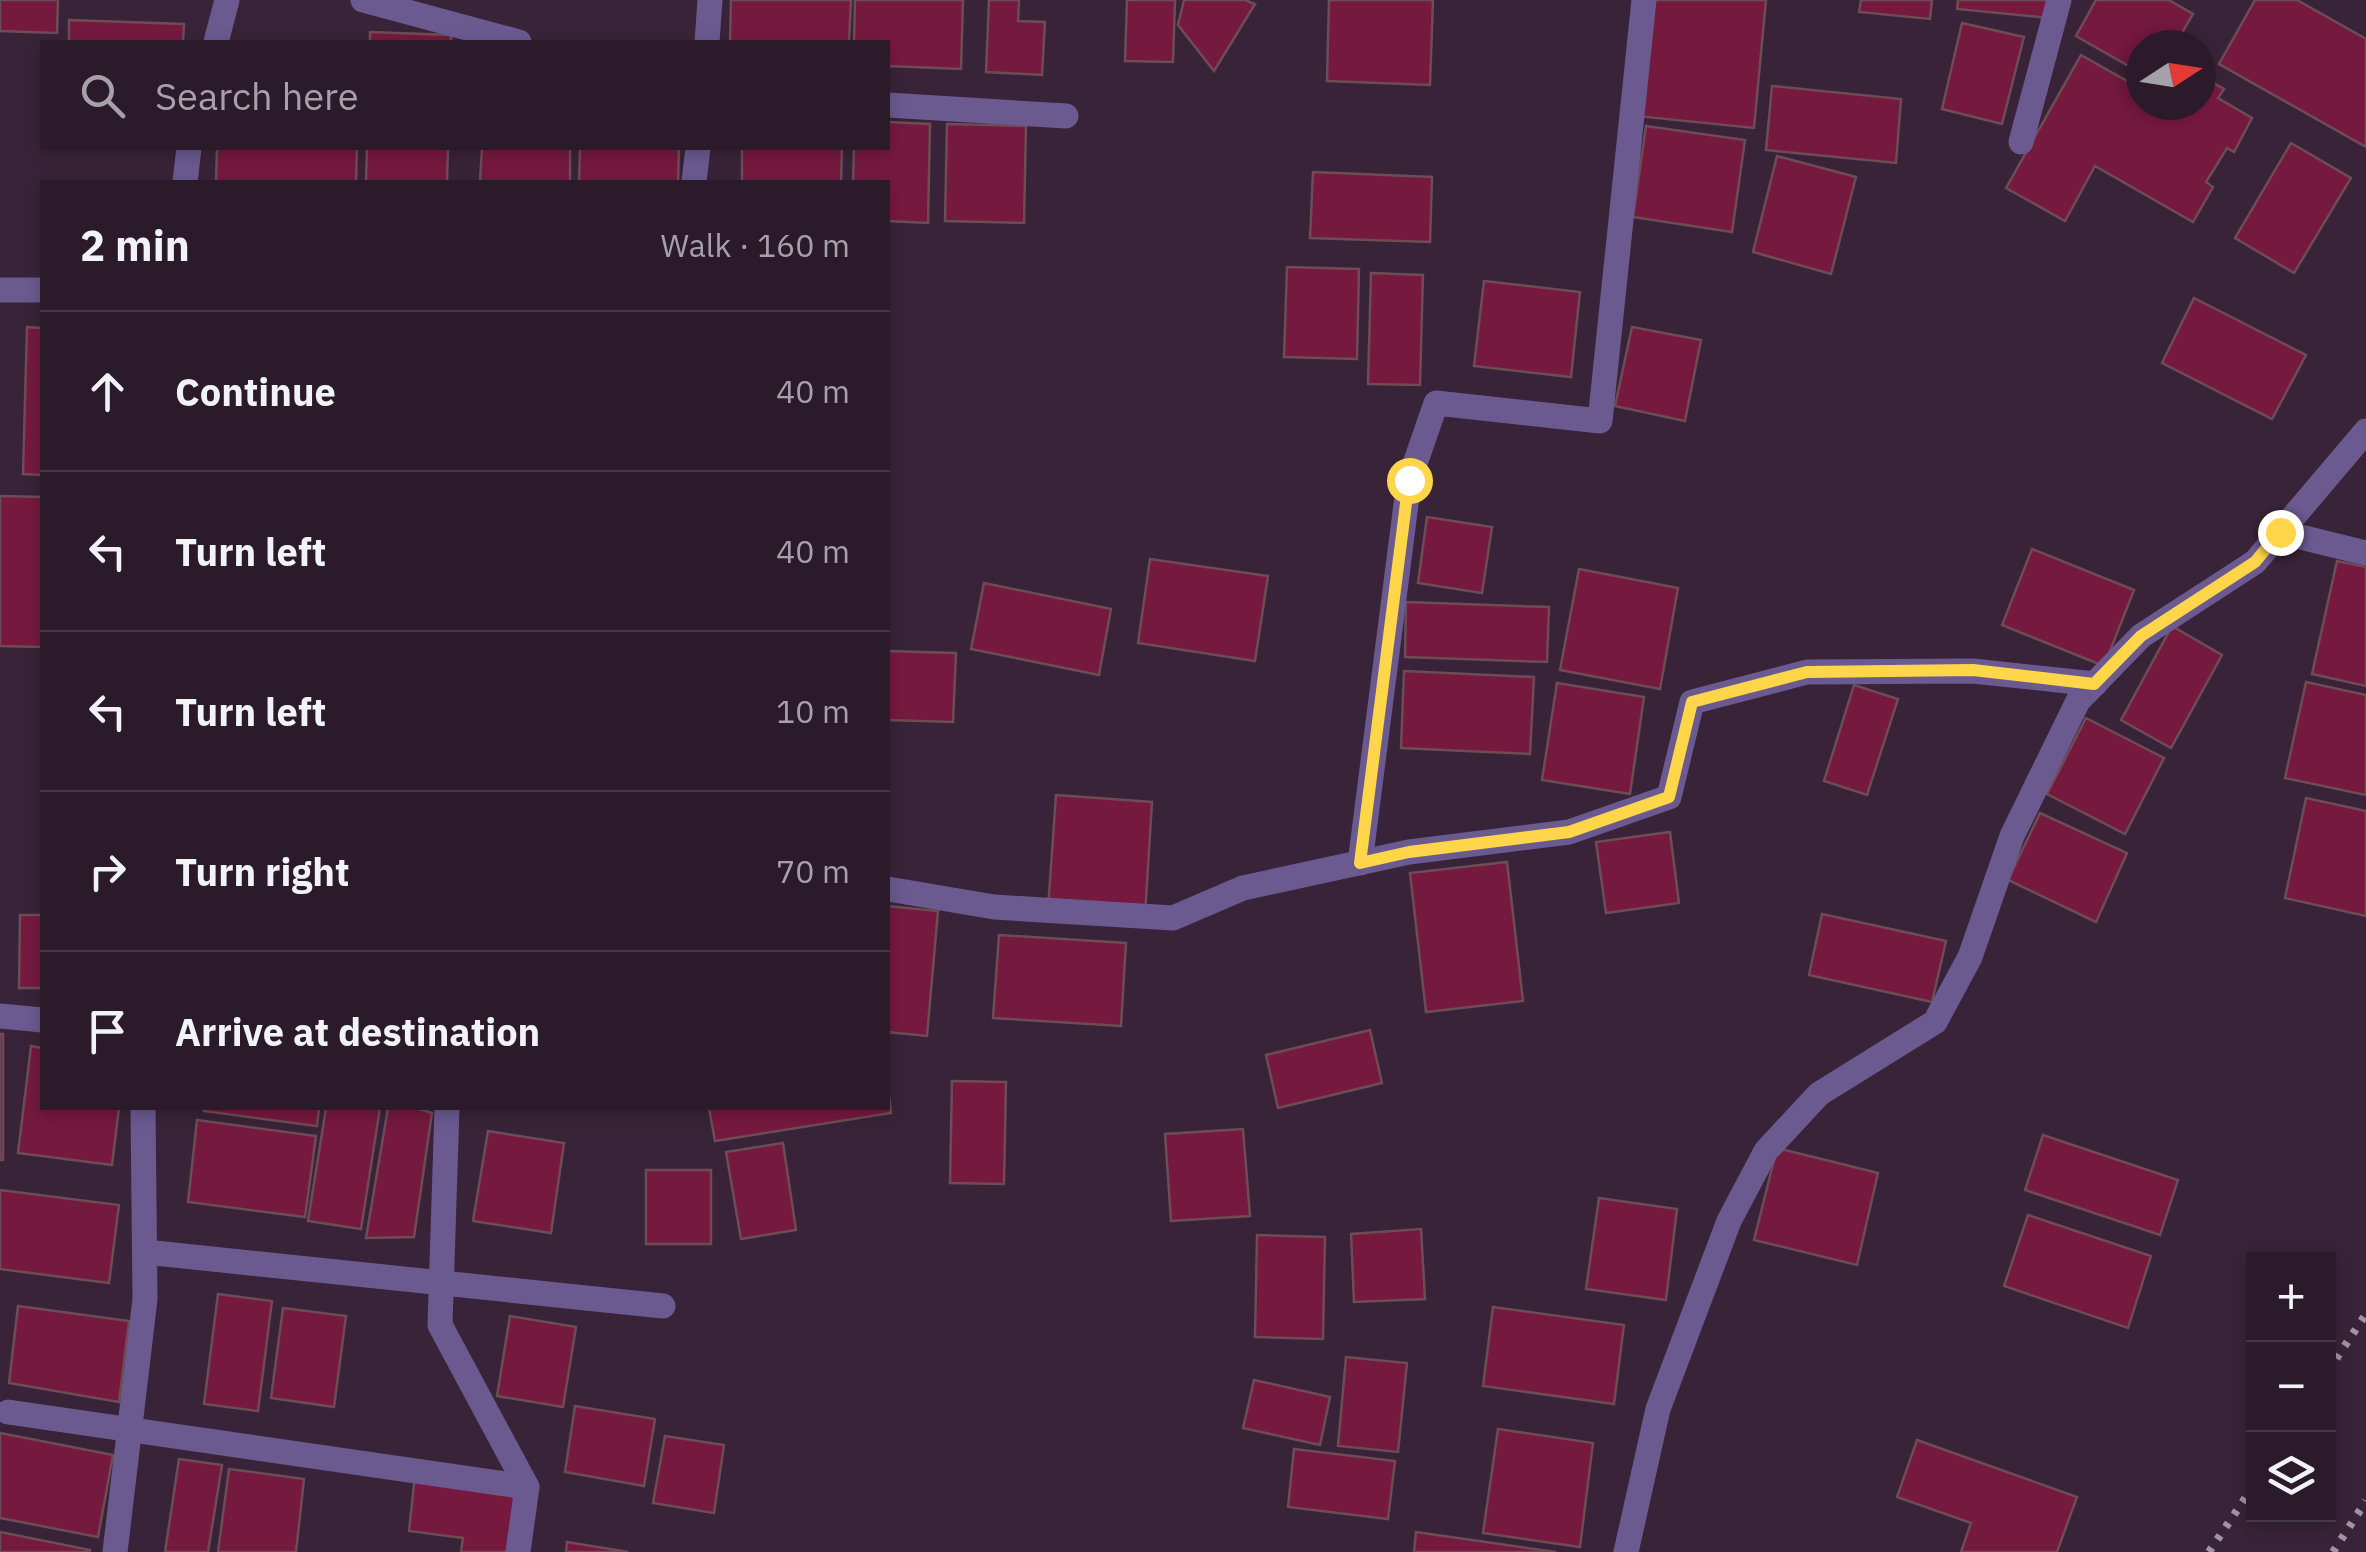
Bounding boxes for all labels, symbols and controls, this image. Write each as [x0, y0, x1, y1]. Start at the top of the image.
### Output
north arrow [2126, 30, 2216, 120]
search box [40, 40, 890, 150]
icon: search [75, 68, 130, 123]
text: Search here [155, 71, 359, 120]
text: 2 min [80, 218, 190, 273]
text: Walk · 160 m [661, 224, 850, 266]
icon: ahead [80, 364, 135, 419]
text: Continue [175, 367, 336, 416]
text: 40 m [776, 370, 850, 412]
route start [1387, 458, 1433, 504]
route end [2258, 510, 2304, 556]
icon: left [80, 524, 135, 579]
text: Turn left [175, 527, 326, 576]
text: 40 m [776, 530, 850, 572]
icon: left [80, 684, 135, 739]
text: Turn left [175, 687, 326, 736]
text: 10 m [776, 690, 850, 732]
icon: right [80, 844, 135, 899]
text: Turn right [175, 847, 350, 896]
text: 70 m [776, 850, 850, 892]
icon: arrive [80, 1004, 135, 1059]
text: Arrive at destination [175, 1007, 540, 1056]
map controls [2246, 1252, 2336, 1522]
button: + [2246, 1252, 2336, 1342]
button: − [2246, 1342, 2336, 1432]
button: layers [2246, 1432, 2336, 1522]

